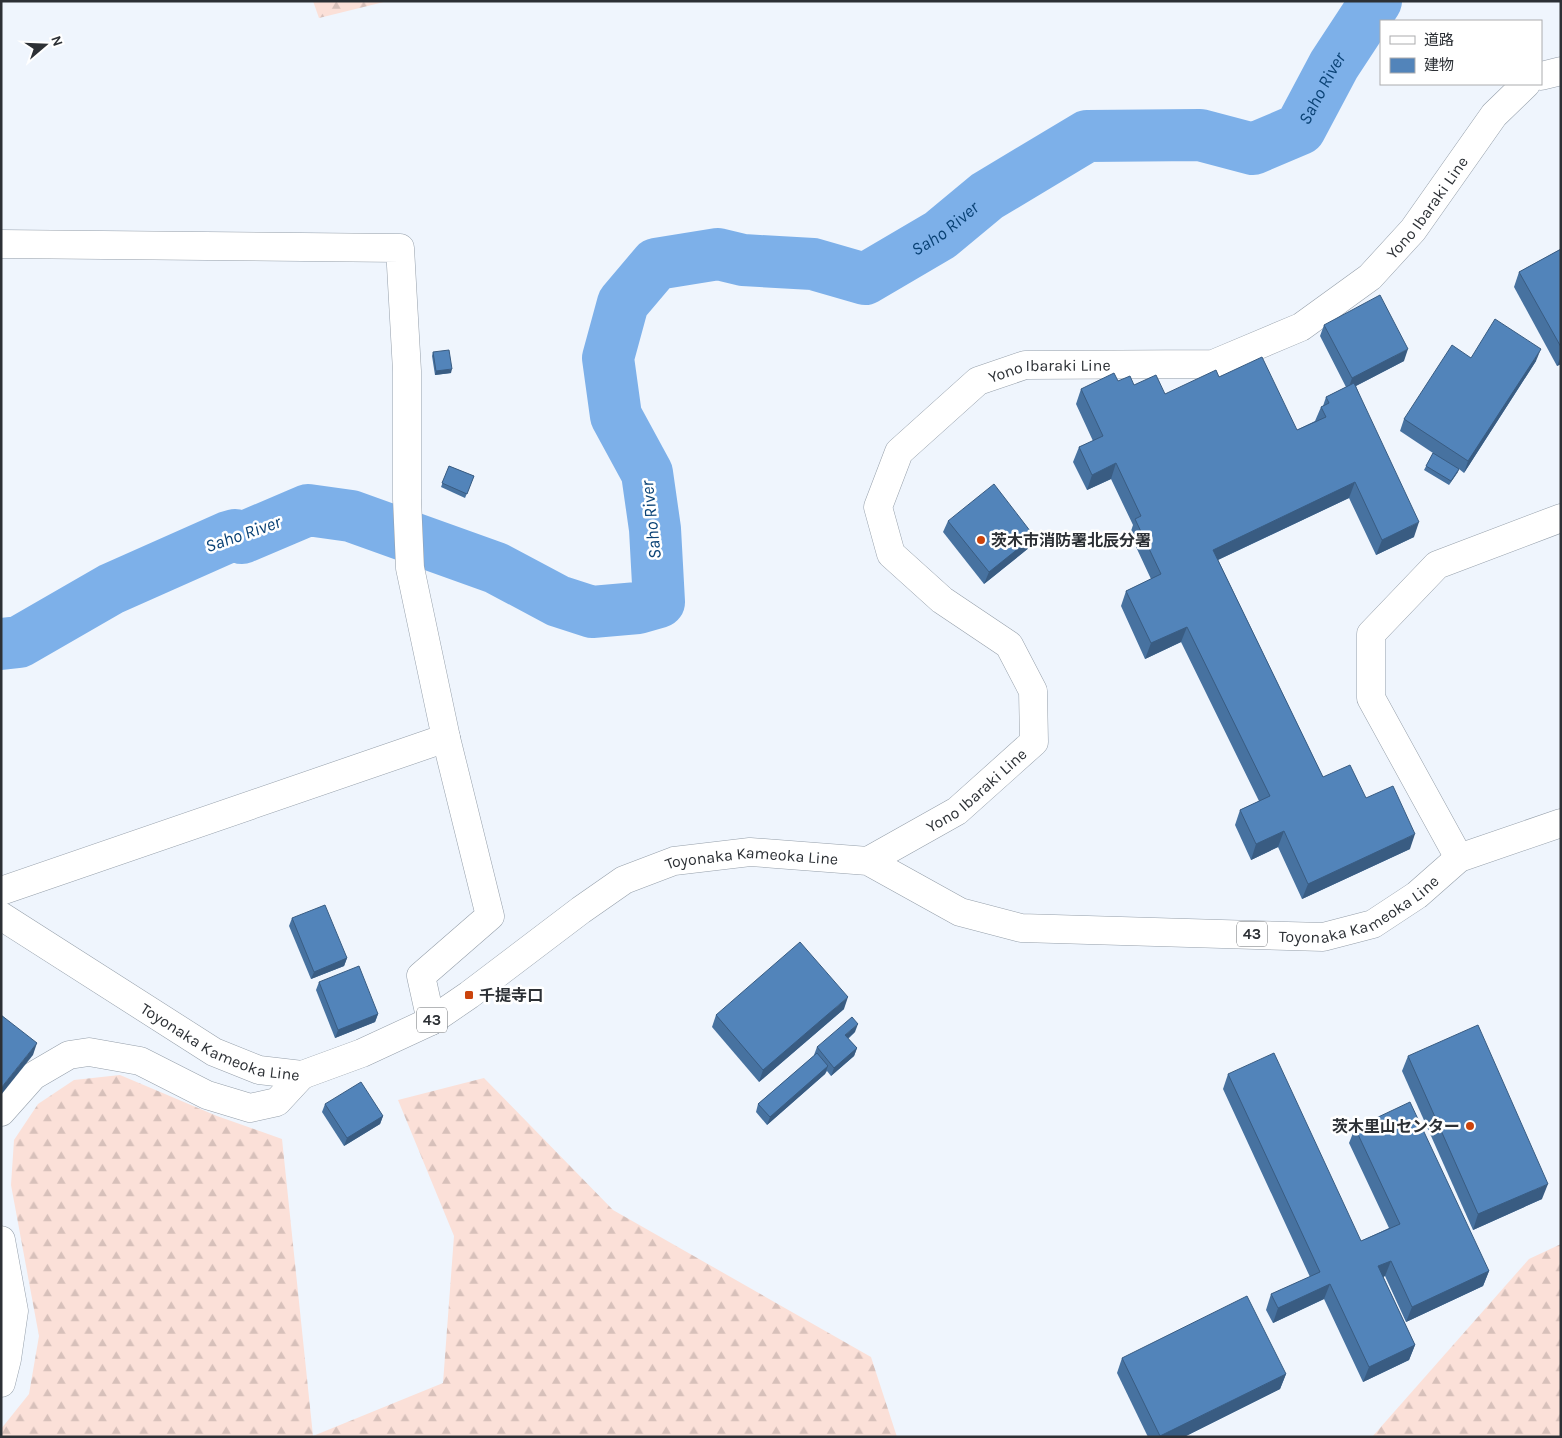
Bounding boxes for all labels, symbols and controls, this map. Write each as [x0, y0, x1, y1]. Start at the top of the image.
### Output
north arrow [20, 20, 70, 70]
legend [1380, 20, 1542, 85]
text: 道路 [1424, 31, 1454, 49]
text: N [47, 33, 66, 48]
water label: Saho River [1293, 47, 1351, 128]
text: 建物 [1424, 56, 1454, 74]
street label: Yono Ibaraki Line [1382, 153, 1472, 263]
water label: Saho River [907, 196, 984, 261]
street label: Yono Ibaraki Line [986, 356, 1111, 387]
water label: Saho River [636, 479, 666, 560]
water label: Saho River [202, 511, 285, 557]
place label: 茨木市消防署北辰分署 [991, 531, 1151, 550]
marker: 茨木市消防署北辰分署 [975, 534, 987, 546]
street label: Yono Ibaraki Line [923, 744, 1031, 836]
street label: Toyonaka Kameoka Line [662, 843, 839, 874]
street label: Toyonaka Kameoka Line [1278, 871, 1443, 947]
road number: 43 [1237, 922, 1267, 946]
place label: 千提寺口 [479, 986, 543, 1005]
marker: 千提寺口 [463, 989, 475, 1001]
street label: Toyonaka Kameoka Line [137, 999, 301, 1085]
road number: 43 [417, 1008, 447, 1032]
place label: 茨木里山センター [1332, 1117, 1460, 1136]
marker: 茨木里山センター [1464, 1120, 1476, 1132]

